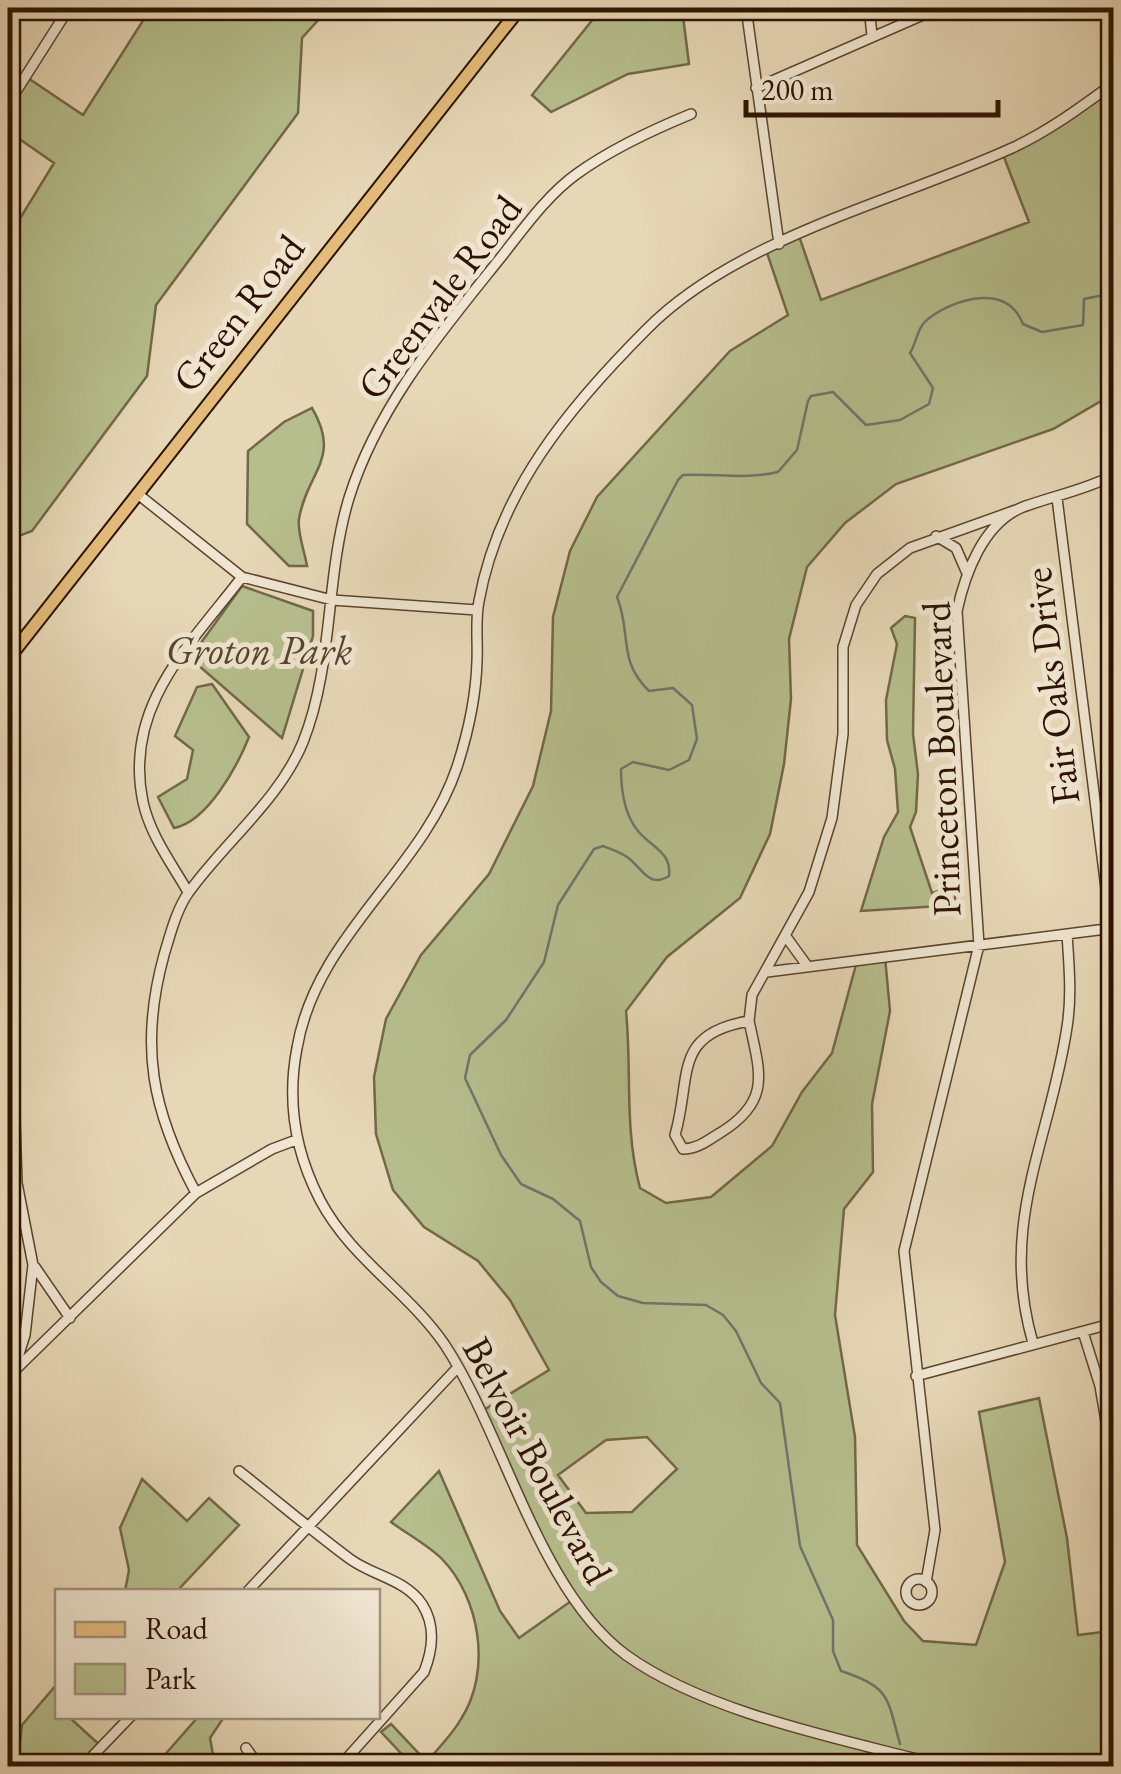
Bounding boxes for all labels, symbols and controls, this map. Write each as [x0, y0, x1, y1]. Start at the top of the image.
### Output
scale bar [746, 55, 998, 117]
text: 200 m [761, 70, 834, 109]
street label: Greenvale Road [345, 184, 533, 410]
street label: Green Road [160, 223, 316, 402]
street label: Fair Oaks Drive [1011, 565, 1091, 807]
street label: Princeton Boulevard [909, 600, 972, 917]
park label: Groton Park [166, 624, 352, 676]
street label: Belvoir Boulevard [451, 1328, 625, 1593]
legend [55, 1589, 380, 1719]
text: Road [145, 1609, 209, 1648]
text: Park [145, 1659, 197, 1698]

